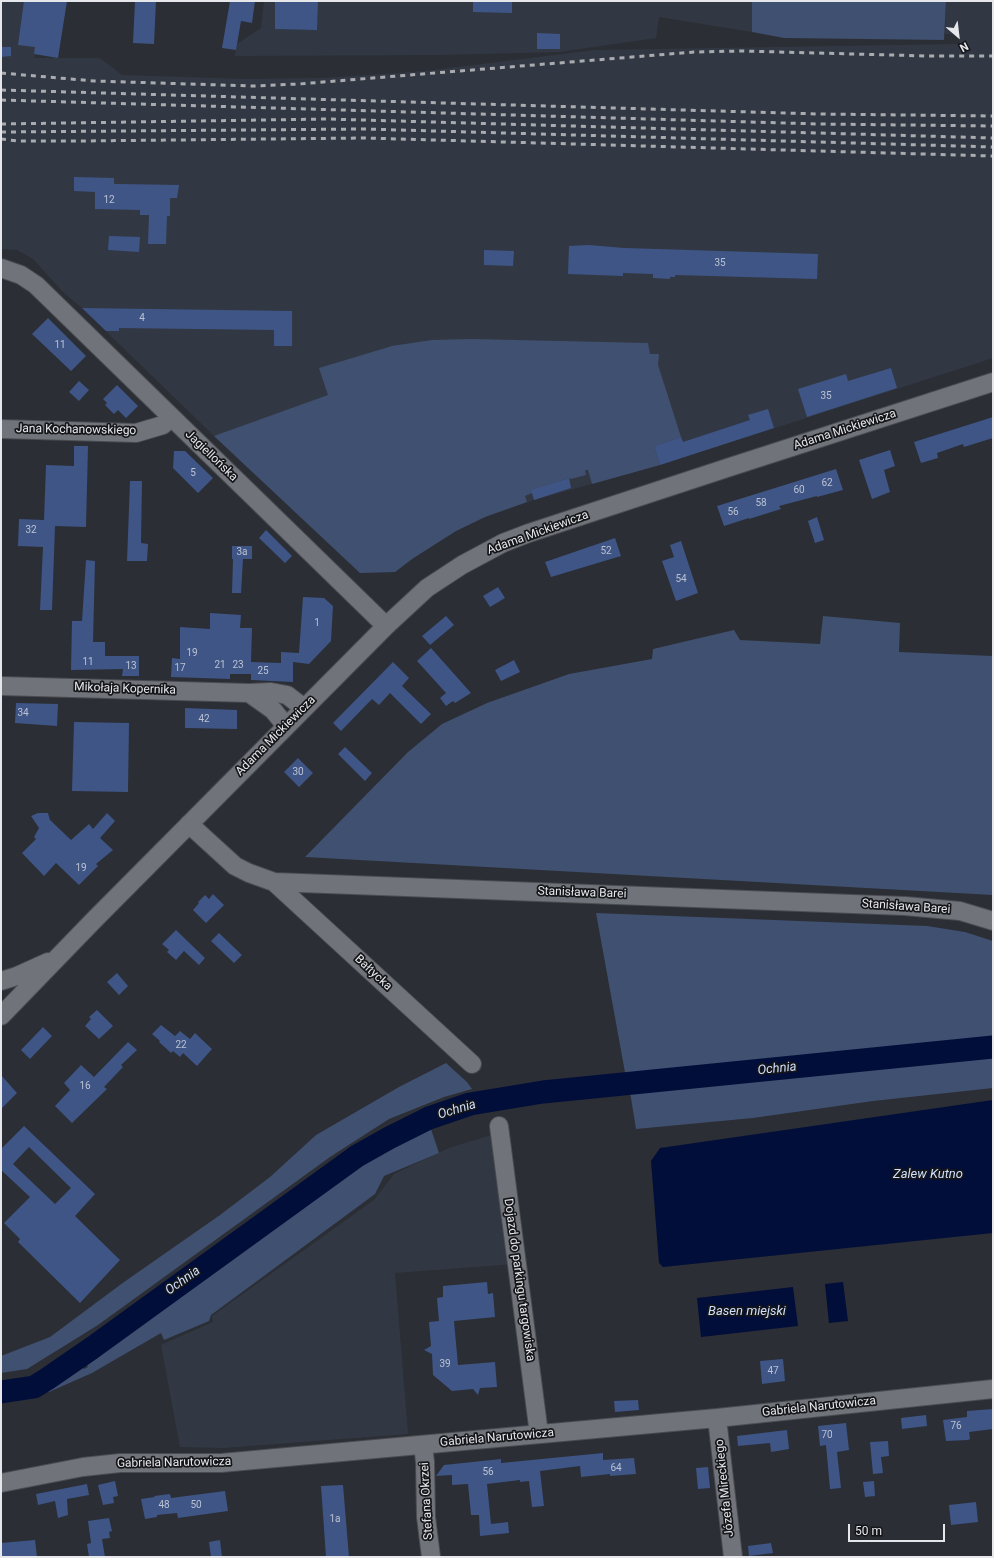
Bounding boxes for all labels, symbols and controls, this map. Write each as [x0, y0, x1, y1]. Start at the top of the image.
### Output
north arrow [938, 16, 978, 56]
text: N [957, 39, 970, 55]
house number: 12 [103, 194, 115, 206]
house number: 35 [714, 257, 726, 269]
house number: 4 [139, 312, 145, 324]
house number: 11 [54, 339, 66, 351]
house number: 35 [820, 390, 832, 402]
street label: Adama Mickiewicza [792, 407, 898, 453]
street label: Jana Kochanowskiego [16, 422, 136, 438]
street label: Jagiellońska [182, 427, 240, 485]
house number: 5 [190, 467, 196, 479]
house number: 62 [821, 477, 833, 489]
house number: 60 [793, 484, 805, 496]
house number: 58 [755, 497, 767, 509]
house number: 56 [727, 506, 739, 518]
street label: Adama Mickiewicza [485, 508, 591, 558]
house number: 32 [25, 524, 37, 536]
house number: 52 [600, 545, 612, 557]
house number: 3a [236, 546, 248, 558]
house number: 54 [675, 573, 687, 585]
house number: 1 [314, 617, 320, 629]
house number: 19 [186, 647, 198, 659]
house number: 11 [82, 656, 94, 668]
house number: 21 [214, 659, 226, 671]
house number: 23 [232, 659, 244, 671]
house number: 13 [125, 660, 137, 672]
house number: 17 [174, 662, 186, 674]
house number: 25 [257, 665, 269, 677]
street label: Mikołaja Kopernika [74, 680, 176, 698]
street label: Adama Mickiewicza [233, 693, 319, 779]
house number: 34 [17, 707, 29, 719]
house number: 42 [198, 713, 210, 725]
house number: 30 [292, 766, 304, 778]
house number: 19 [75, 862, 87, 874]
street label: Stanisława Barei [537, 884, 627, 902]
street label: Stanisława Barei [861, 897, 951, 917]
street label: Bałtycka [351, 952, 395, 994]
house number: 22 [175, 1039, 187, 1051]
water label: Ochnia [757, 1059, 797, 1079]
house number: 16 [79, 1080, 91, 1092]
water label: Ochnia [436, 1097, 478, 1123]
water label: Zalew Kutno [893, 1167, 963, 1183]
street label: Dojazd do parkingu targowiska [500, 1198, 538, 1362]
water label: Ochnia [163, 1263, 203, 1299]
water label: Basen miejski [708, 1304, 786, 1320]
house number: 39 [439, 1358, 451, 1370]
house number: 47 [767, 1365, 779, 1377]
street label: Gabriela Narutowicza [761, 1394, 877, 1420]
house number: 76 [950, 1420, 962, 1432]
street label: Gabriela Narutowicza [439, 1426, 555, 1450]
house number: 70 [821, 1429, 833, 1441]
street label: Józefa Mireckiego [713, 1438, 737, 1538]
street label: Gabriela Narutowicza [117, 1455, 231, 1471]
street label: Stefana Okrzei [418, 1462, 436, 1540]
house number: 64 [610, 1462, 622, 1474]
house number: 56 [482, 1466, 494, 1478]
house number: 48 [158, 1499, 170, 1511]
house number: 50 [190, 1499, 202, 1511]
house number: 1a [329, 1513, 341, 1525]
scale bar [850, 1516, 947, 1542]
text: 50 m [855, 1524, 882, 1538]

